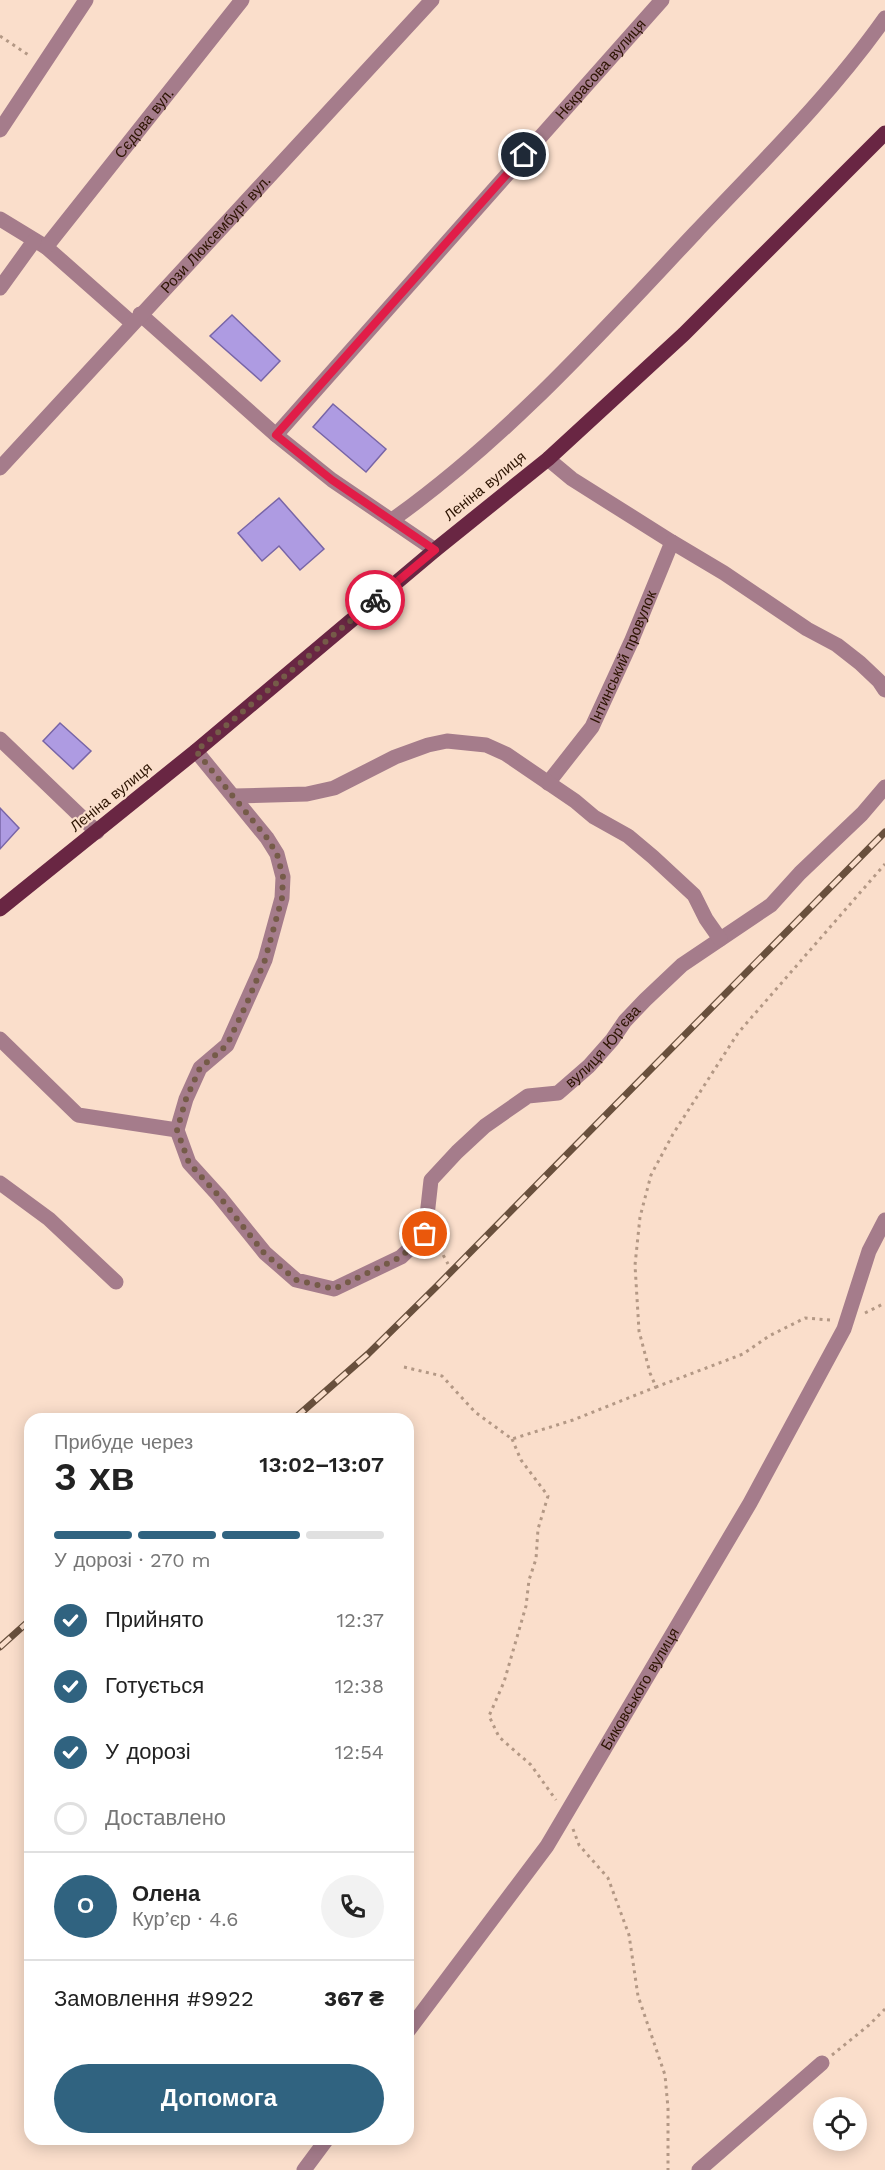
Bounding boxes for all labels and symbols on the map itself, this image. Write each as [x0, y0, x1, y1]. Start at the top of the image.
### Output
street label: Нєкрасова вулиця [551, 15, 650, 123]
street label: Сєдова вул. [111, 85, 178, 162]
pin [498, 129, 549, 180]
street label: Рози Люксембург вул. [157, 172, 275, 297]
street label: Леніна вулиця [440, 447, 530, 525]
courier [345, 570, 405, 630]
street label: Інтинський провулок [586, 587, 660, 726]
street label: Леніна вулиця [66, 758, 156, 836]
street label: вулиця Юр'єва [562, 1001, 645, 1091]
pin [399, 1208, 450, 1259]
street label: Биковського вулиця [597, 1625, 683, 1753]

